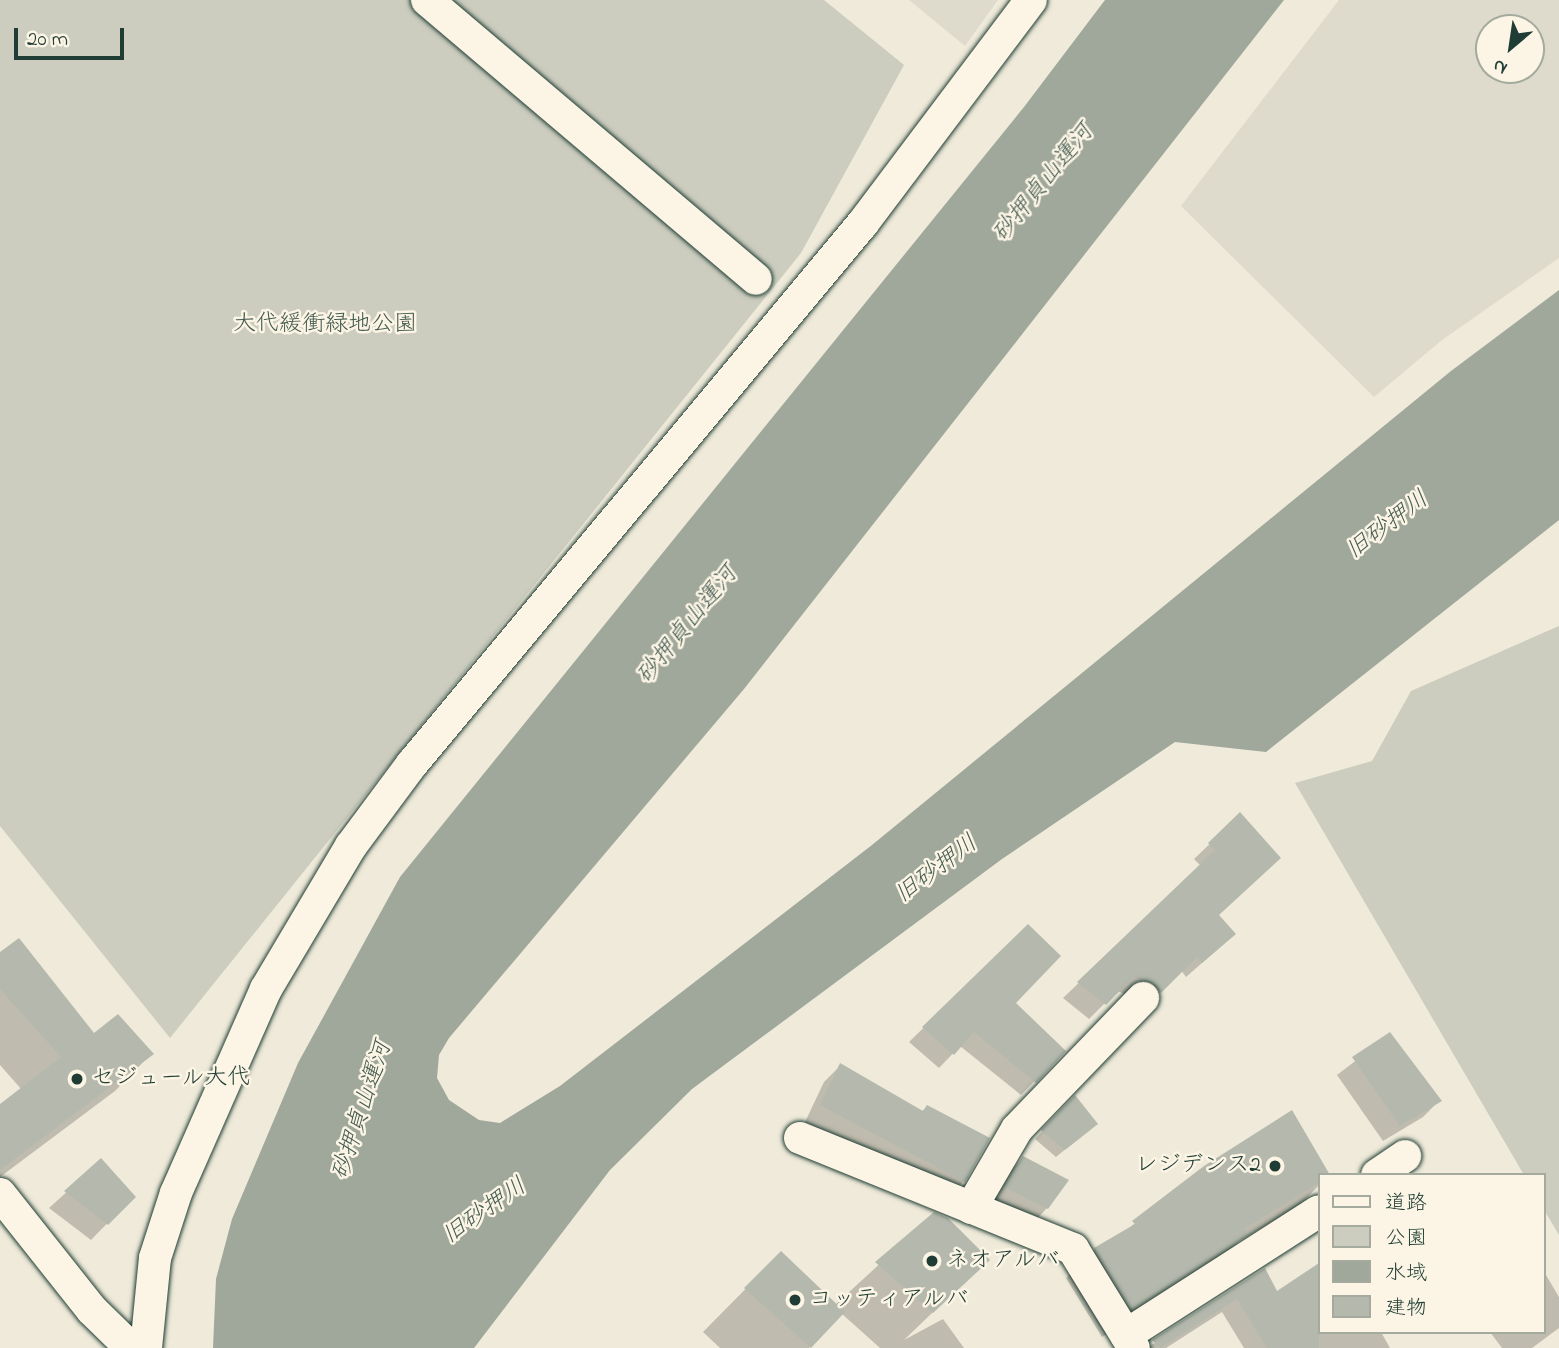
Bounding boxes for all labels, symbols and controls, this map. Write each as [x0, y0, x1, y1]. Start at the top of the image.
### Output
scale bar [18, 14, 128, 58]
north arrow [1475, 14, 1545, 84]
text: 20 m [27, 25, 68, 55]
text: N [1488, 51, 1513, 81]
water label: 砂押貞山運河 [987, 119, 1101, 249]
park label: 大代緩衝緑地公園 [233, 311, 417, 339]
water label: 旧砂押川 [1341, 486, 1435, 566]
water label: 砂押貞山運河 [631, 561, 745, 691]
water label: 旧砂押川 [890, 830, 984, 910]
water label: 砂押貞山運河 [327, 1038, 399, 1184]
place label: セジュール大代 [91, 1065, 252, 1093]
marker: セジュール大代 [69, 1071, 85, 1087]
place label: レジデンス2 [1135, 1152, 1261, 1180]
marker: レジデンス2 [1267, 1158, 1283, 1174]
water label: 旧砂押川 [437, 1173, 533, 1251]
legend [1318, 1173, 1545, 1334]
text: 道路 [1385, 1189, 1427, 1219]
text: 公園 [1385, 1224, 1427, 1254]
place label: ネオアルバ [946, 1247, 1061, 1275]
marker: ネオアルバ [924, 1253, 940, 1269]
text: 水域 [1385, 1259, 1427, 1289]
place label: コッティアルバ [809, 1286, 970, 1314]
marker: コッティアルバ [787, 1292, 803, 1308]
text: 建物 [1385, 1294, 1427, 1324]

